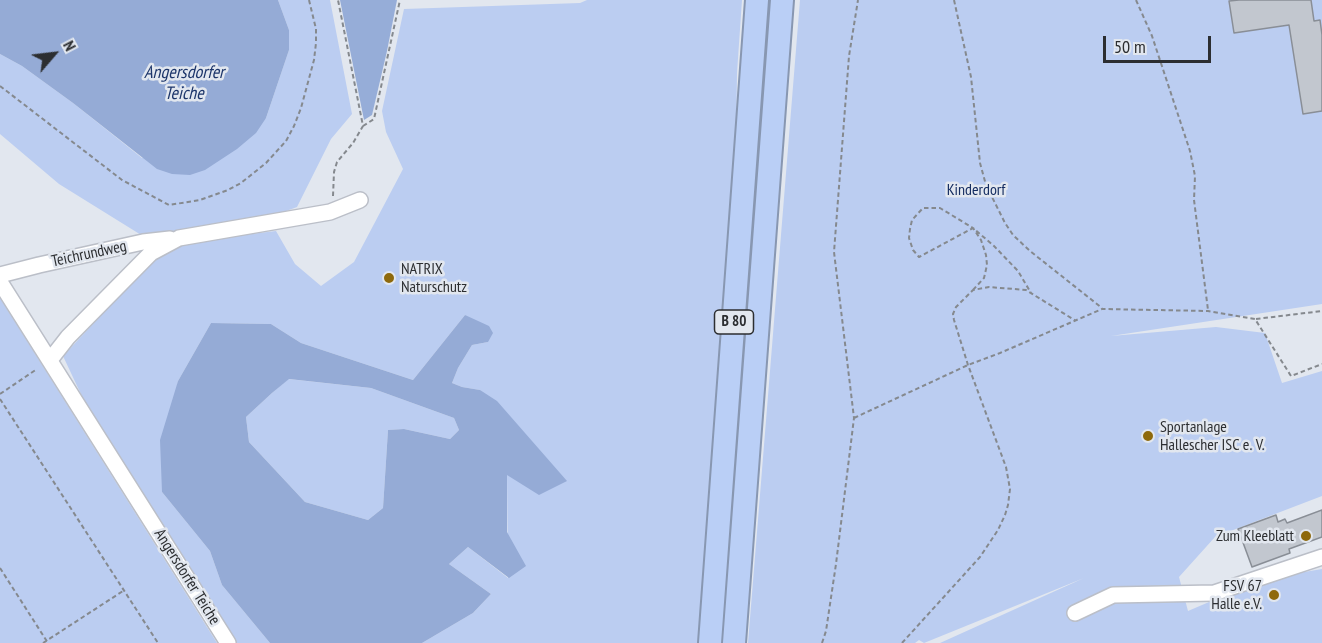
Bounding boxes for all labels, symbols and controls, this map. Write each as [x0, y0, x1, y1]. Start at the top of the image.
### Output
north arrow [24, 24, 84, 84]
scale bar [1106, 24, 1214, 62]
text: 50 m [1114, 35, 1146, 58]
text: N [59, 37, 81, 54]
water label: Angersdorfer Teiche [144, 62, 224, 104]
park label: Kinderdorf [947, 180, 1005, 200]
street label: Teichrundweg [50, 237, 128, 271]
place label: NATRIX Naturschutz [401, 259, 467, 297]
marker: NATRIX Naturschutz [382, 271, 396, 285]
road number: B 80 [714, 310, 754, 334]
place label: Sportanlage Hallescher ISC e. V. [1160, 417, 1265, 455]
marker: Sportanlage Hallescher ISC e. V. [1141, 429, 1155, 443]
street label: Angersdorfer Teiche [150, 526, 224, 628]
place label: Zum Kleeblatt [1216, 526, 1294, 546]
marker: Zum Kleeblatt [1299, 529, 1313, 543]
place label: FSV 67 Halle e.V. [1211, 576, 1262, 614]
marker: FSV 67 Halle e.V. [1267, 588, 1281, 602]

